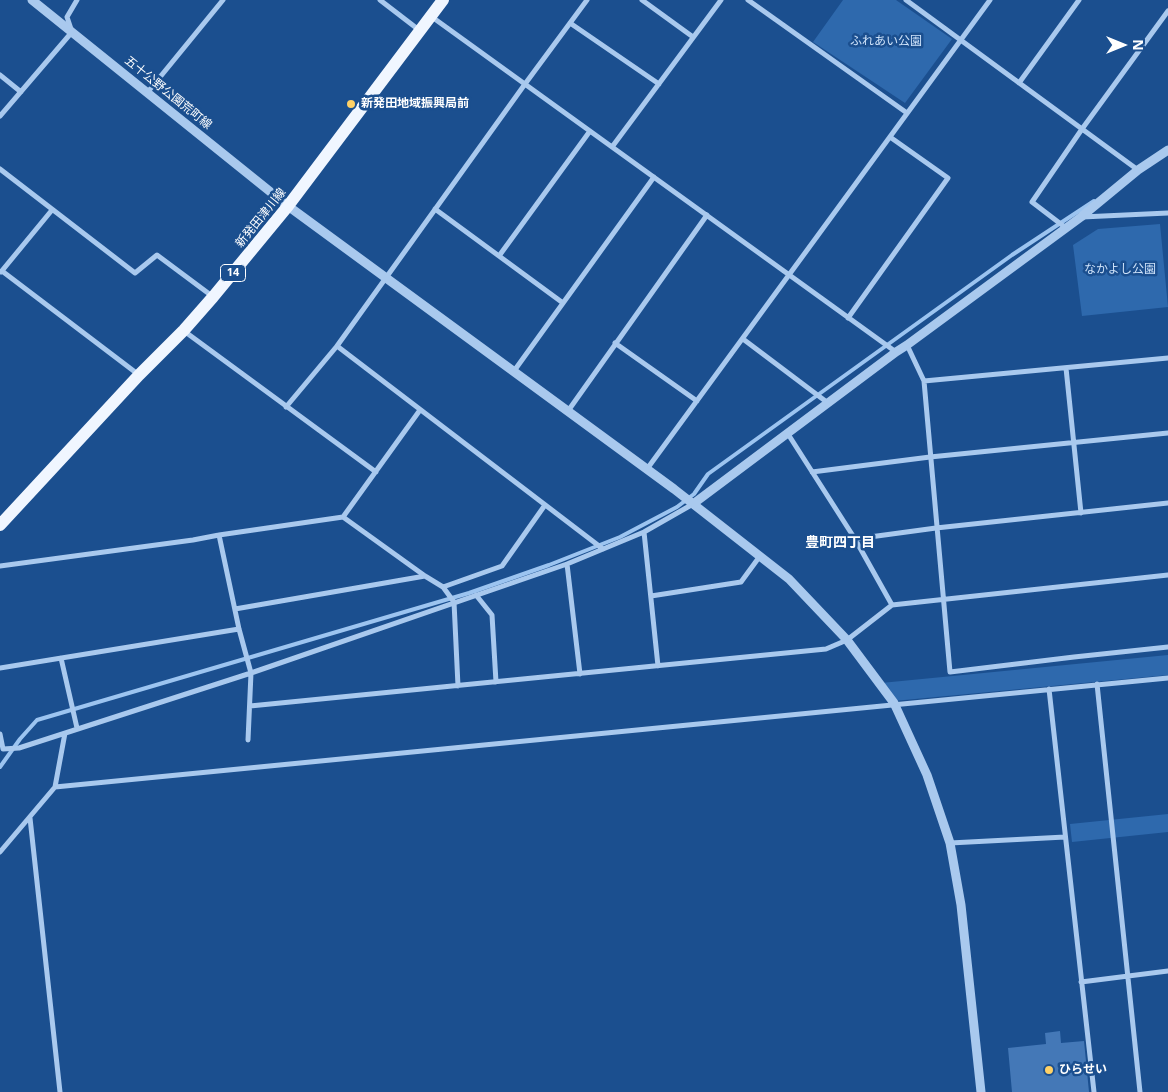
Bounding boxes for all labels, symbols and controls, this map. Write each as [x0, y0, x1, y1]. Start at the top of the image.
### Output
north arrow [1098, 20, 1148, 70]
park label: ふれあい公園 [850, 35, 922, 49]
text: N [1129, 39, 1148, 51]
street label: 五十公野公園荒町線 [122, 53, 214, 133]
place label: 新発田地域振興局前 [361, 97, 469, 111]
marker: 新発田地域振興局前 [345, 98, 357, 110]
street label: 新発田津川線 [233, 185, 289, 251]
park label: なかよし公園 [1084, 263, 1156, 277]
road number: 14 [220, 264, 246, 282]
district label: 豊町四丁目 [805, 535, 875, 551]
place label: ひらせい [1059, 1063, 1107, 1077]
marker: ひらせい [1043, 1064, 1055, 1076]

